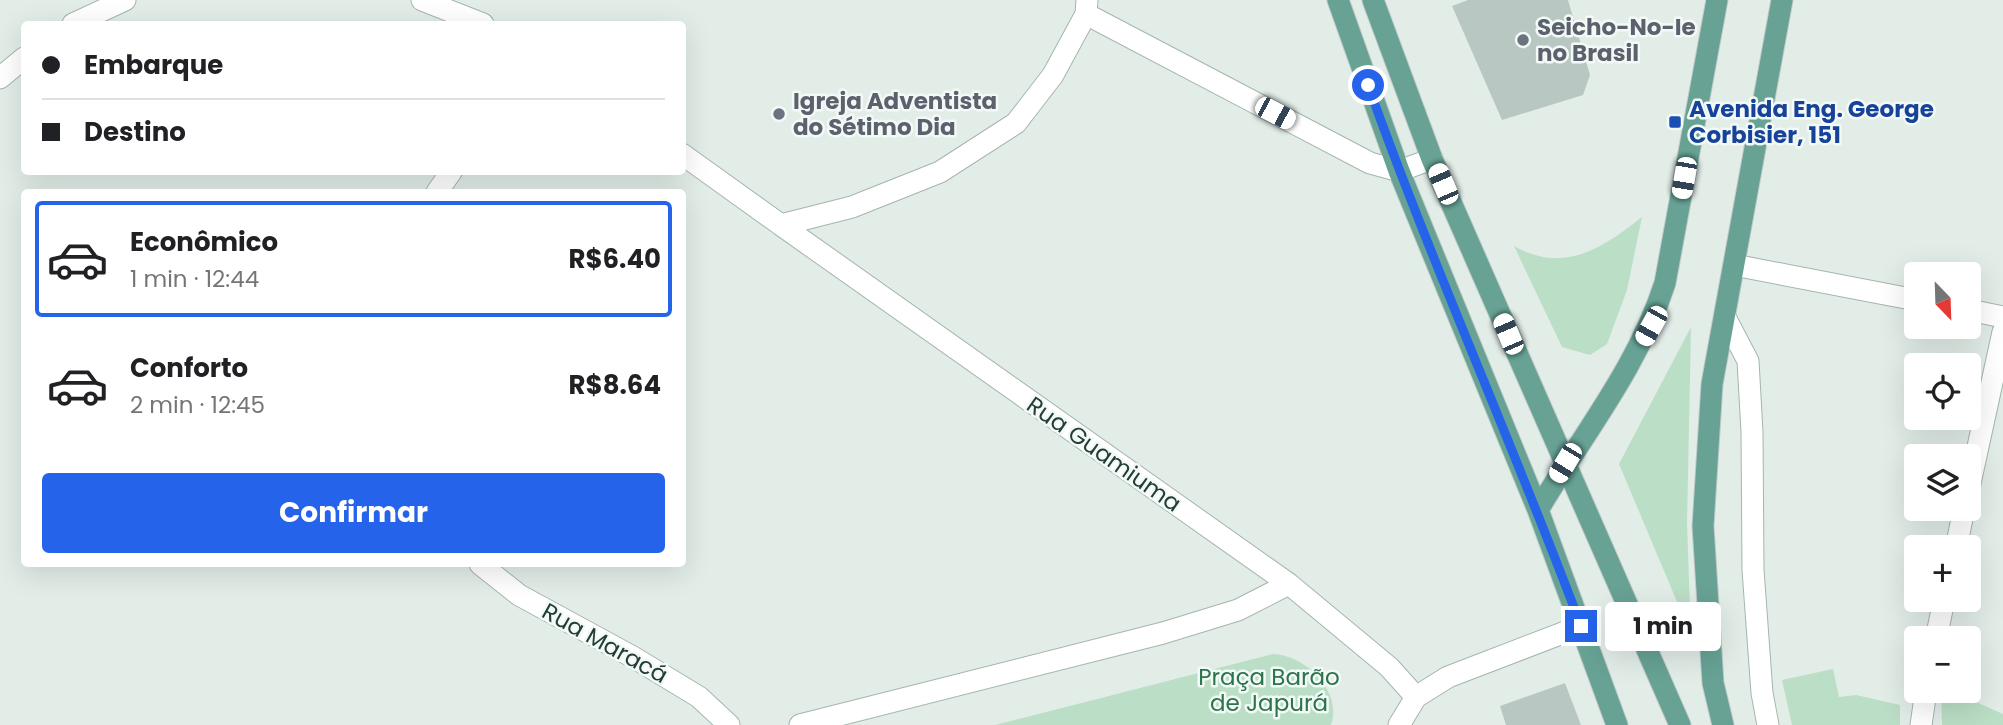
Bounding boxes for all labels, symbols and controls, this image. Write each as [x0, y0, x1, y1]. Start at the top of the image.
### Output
place label: Seicho-No-Ie no Brasil [1537, 11, 1696, 69]
marker: Seicho-No-Ie no Brasil [1515, 32, 1531, 48]
text: Embarque [84, 47, 223, 83]
route start [1352, 69, 1384, 101]
place label: Igreja Adventista do Sétimo Dia [793, 85, 997, 143]
place label: Avenida Eng. George Corbisier, 151 [1689, 93, 1934, 151]
car [1252, 94, 1299, 132]
marker: Igreja Adventista do Sétimo Dia [771, 106, 787, 122]
text: Destino [84, 114, 186, 150]
marker: Avenida Eng. George Corbisier, 151 [1667, 114, 1683, 130]
car [1671, 155, 1698, 201]
car [1426, 161, 1461, 207]
text: Econômico [130, 224, 278, 260]
icon: car [46, 228, 109, 291]
text: R$6.40 [568, 241, 661, 277]
north arrow [1904, 262, 1981, 340]
map controls [1904, 262, 1981, 703]
text: 1 min · 12:44 [130, 263, 259, 295]
car [1632, 303, 1671, 349]
car [1491, 311, 1526, 357]
text: Conforto [130, 350, 248, 386]
button: locate [1904, 353, 1981, 430]
icon: car [46, 354, 109, 417]
text: R$8.64 [569, 367, 661, 403]
text: 2 min · 12:45 [130, 389, 265, 421]
street label: Rua Guamiuma [1020, 389, 1188, 519]
car [1546, 440, 1585, 486]
button: layers [1904, 444, 1981, 521]
button: Confirmar [42, 473, 665, 553]
button: + [1904, 535, 1981, 612]
street label: Rua Maracá [536, 595, 674, 691]
callout: 1 min [1606, 602, 1721, 650]
route end [1565, 610, 1597, 642]
text: 1 min [1633, 610, 1693, 642]
button: − [1904, 626, 1981, 703]
park label: Praça Barão de Japurá [1198, 661, 1340, 719]

